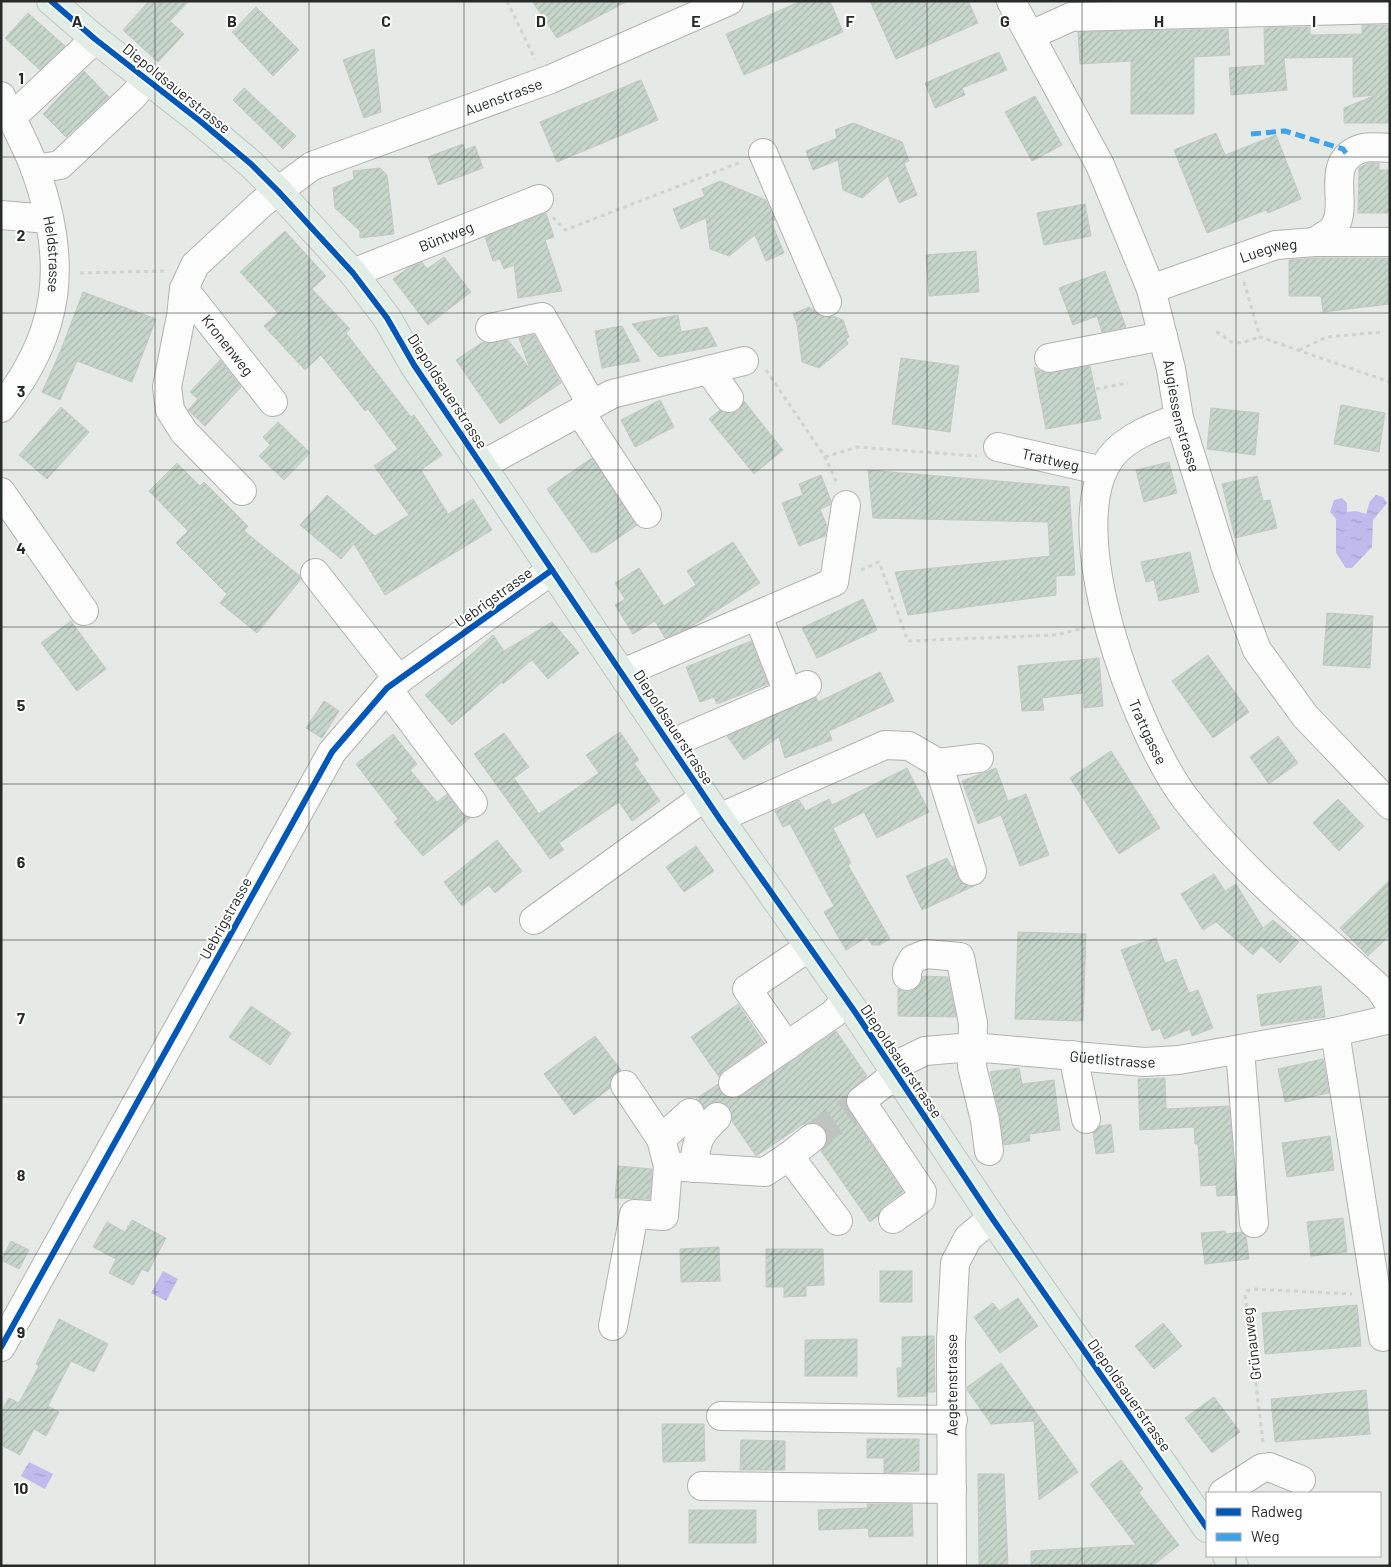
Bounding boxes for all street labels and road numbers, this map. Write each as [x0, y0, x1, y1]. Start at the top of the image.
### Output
street label: Diepoldsauerstrasse [120, 39, 234, 137]
street label: Auenstrasse [462, 74, 545, 119]
street label: Heldstrasse [40, 214, 64, 294]
street label: Büntweg [416, 217, 476, 255]
street label: Luegweg [1237, 234, 1298, 266]
street label: Kronenweg [198, 310, 258, 379]
street label: Diepoldsauerstrasse [404, 330, 492, 452]
street label: Augiessenstrasse [1160, 357, 1204, 474]
street label: Trattweg [1020, 444, 1081, 474]
street label: Uebrigstrasse [451, 563, 535, 631]
street label: Diepoldsauerstrasse [630, 666, 718, 788]
street label: Trattgasse [1126, 696, 1171, 767]
street label: Uebrigstrasse [195, 874, 255, 962]
street label: Diepoldsauerstrasse [857, 1001, 947, 1121]
street label: Güetlistrasse [1069, 1047, 1156, 1071]
street label: Grünauweg [1238, 1307, 1264, 1381]
street label: Aegetenstrasse [942, 1333, 960, 1436]
street label: Diepoldsauerstrasse [1084, 1335, 1176, 1455]

